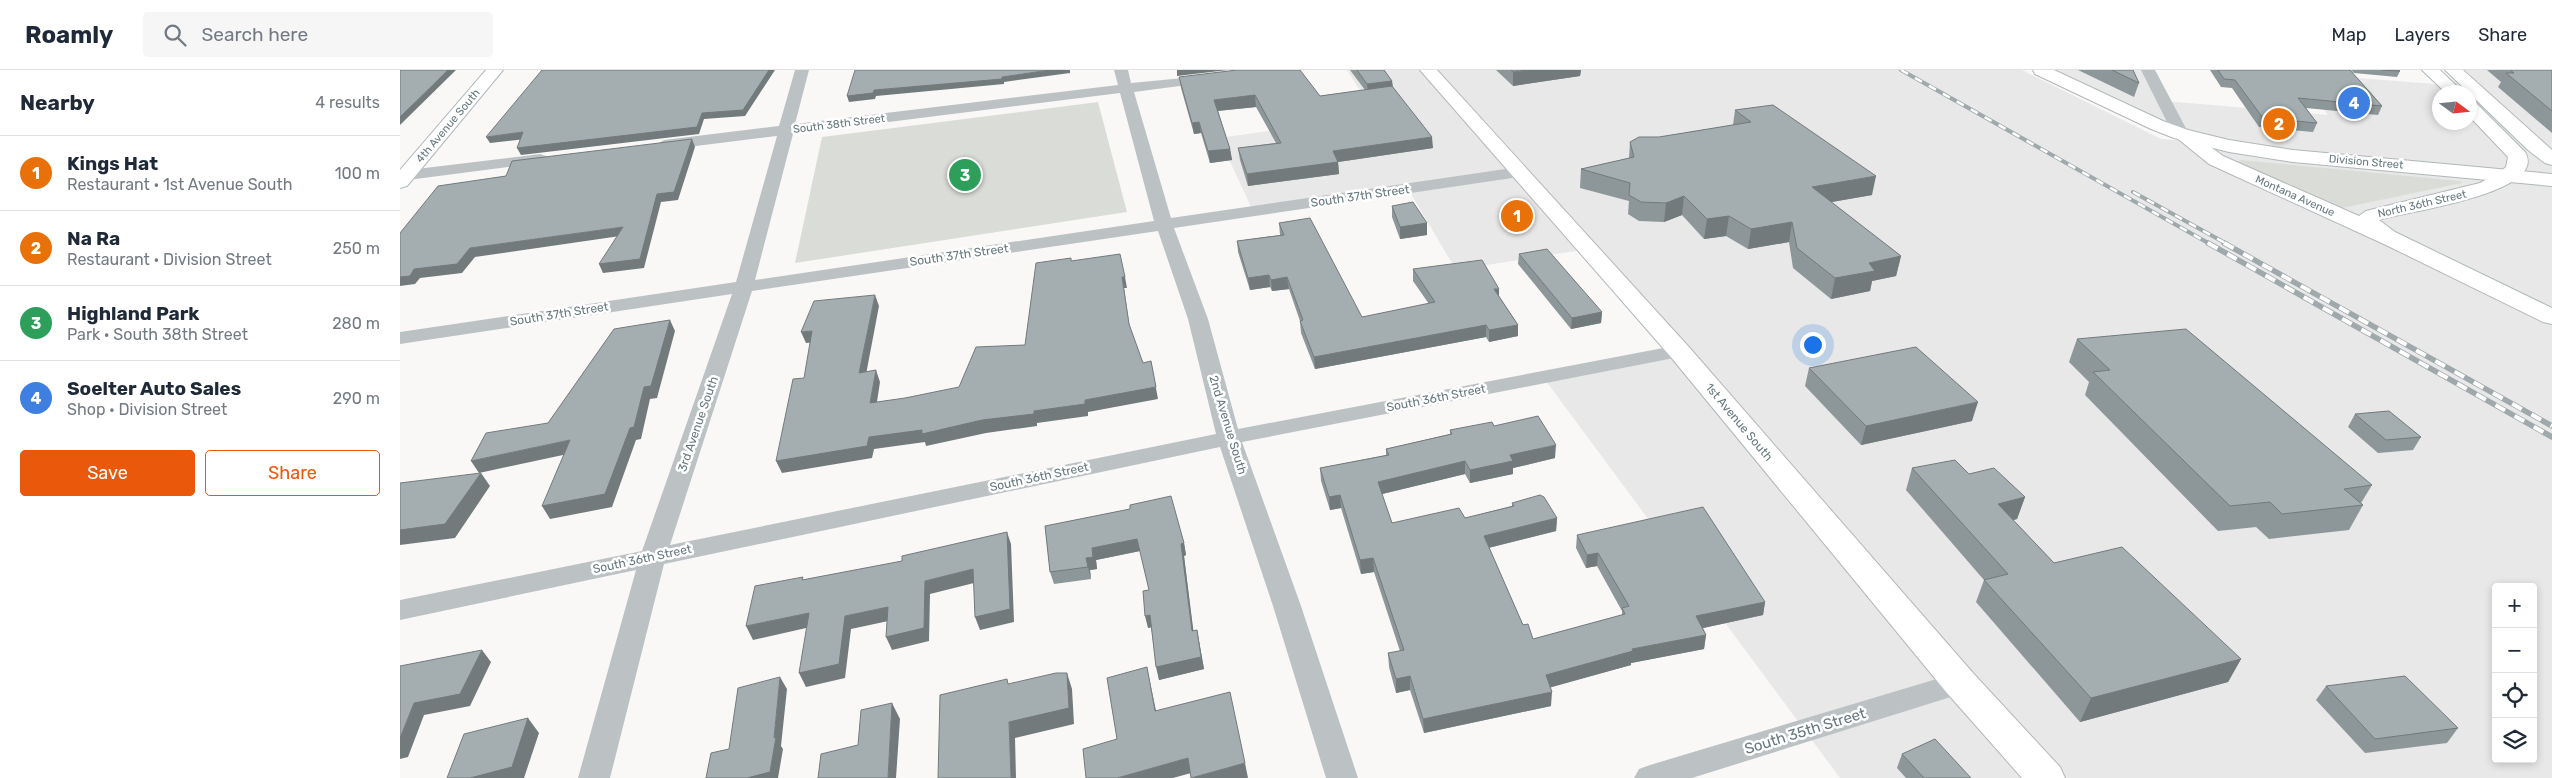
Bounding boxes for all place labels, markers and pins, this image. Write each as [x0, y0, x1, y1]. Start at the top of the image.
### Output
pin: 4 [2338, 84, 2370, 122]
pin: 2 [2263, 105, 2295, 143]
pin: 3 [949, 156, 981, 194]
pin: 1 [1501, 197, 1533, 235]

